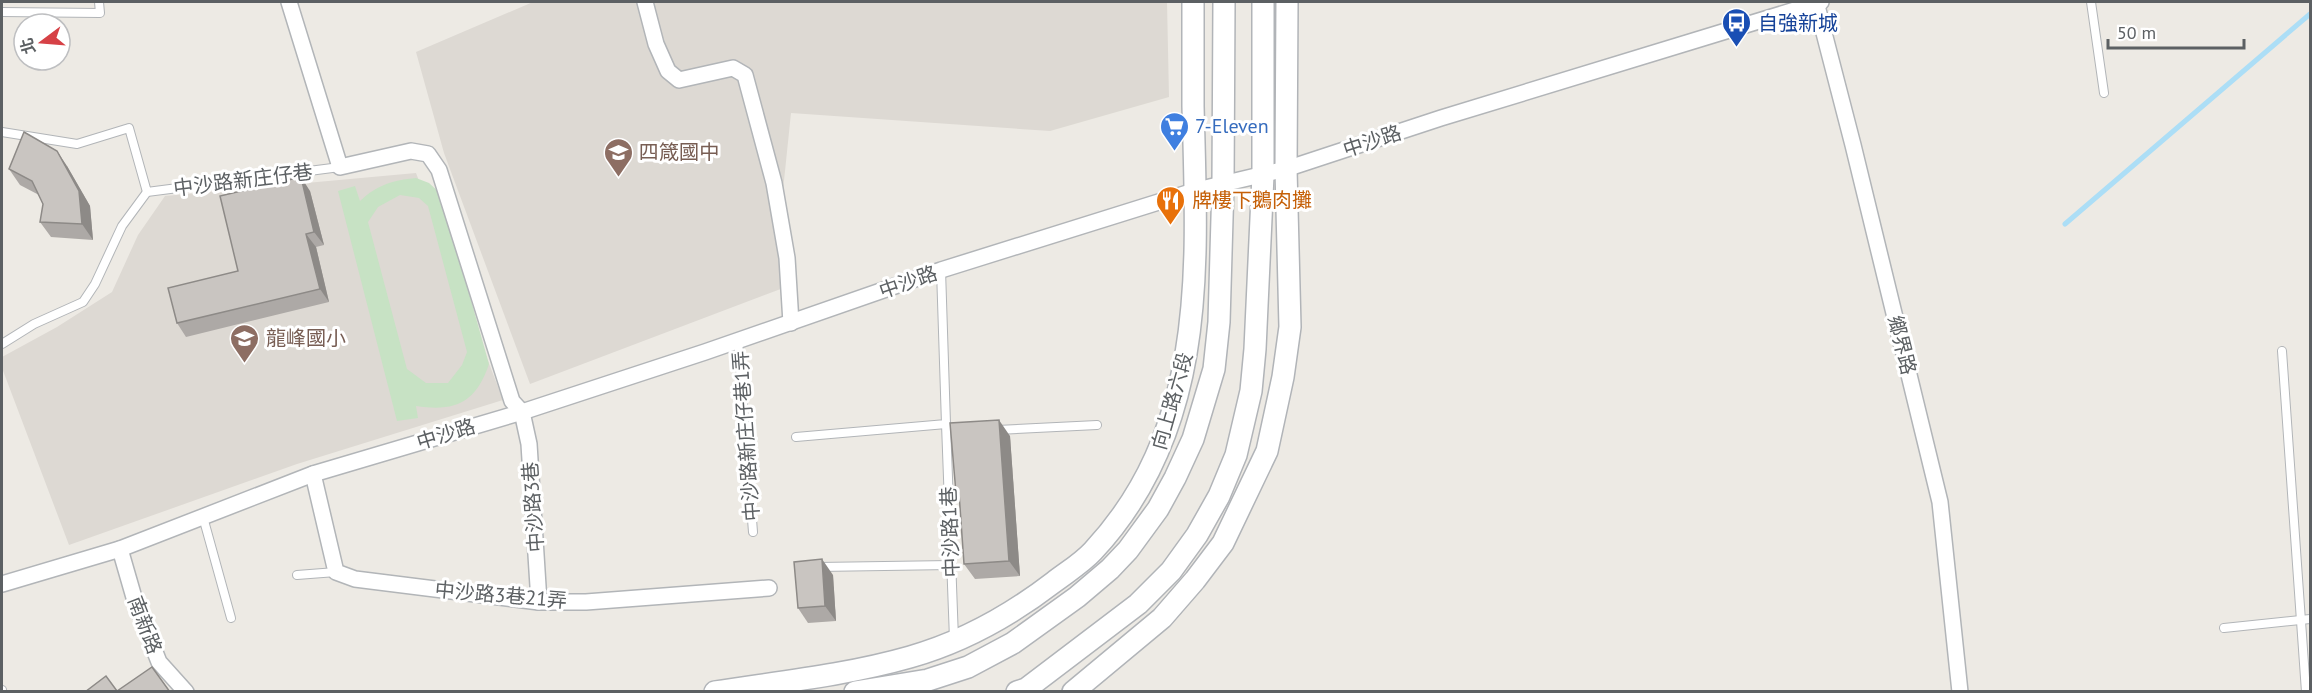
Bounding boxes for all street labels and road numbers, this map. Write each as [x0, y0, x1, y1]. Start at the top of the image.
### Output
street label: 中沙路 [1339, 119, 1405, 163]
street label: 中沙路新庄仔巷 [172, 159, 314, 201]
street label: 中沙路 [875, 260, 941, 304]
street label: 鄉界路 [1882, 313, 1922, 377]
street label: 向上路六段 [1146, 349, 1198, 453]
street label: 中沙路新庄仔巷1弄 [727, 350, 765, 522]
street label: 中沙路 [414, 413, 478, 455]
street label: 中沙路3巷 [517, 461, 549, 553]
street label: 中沙路1巷 [935, 486, 965, 578]
street label: 中沙路3巷21弄 [434, 576, 568, 614]
street label: 南新路 [122, 592, 168, 658]

